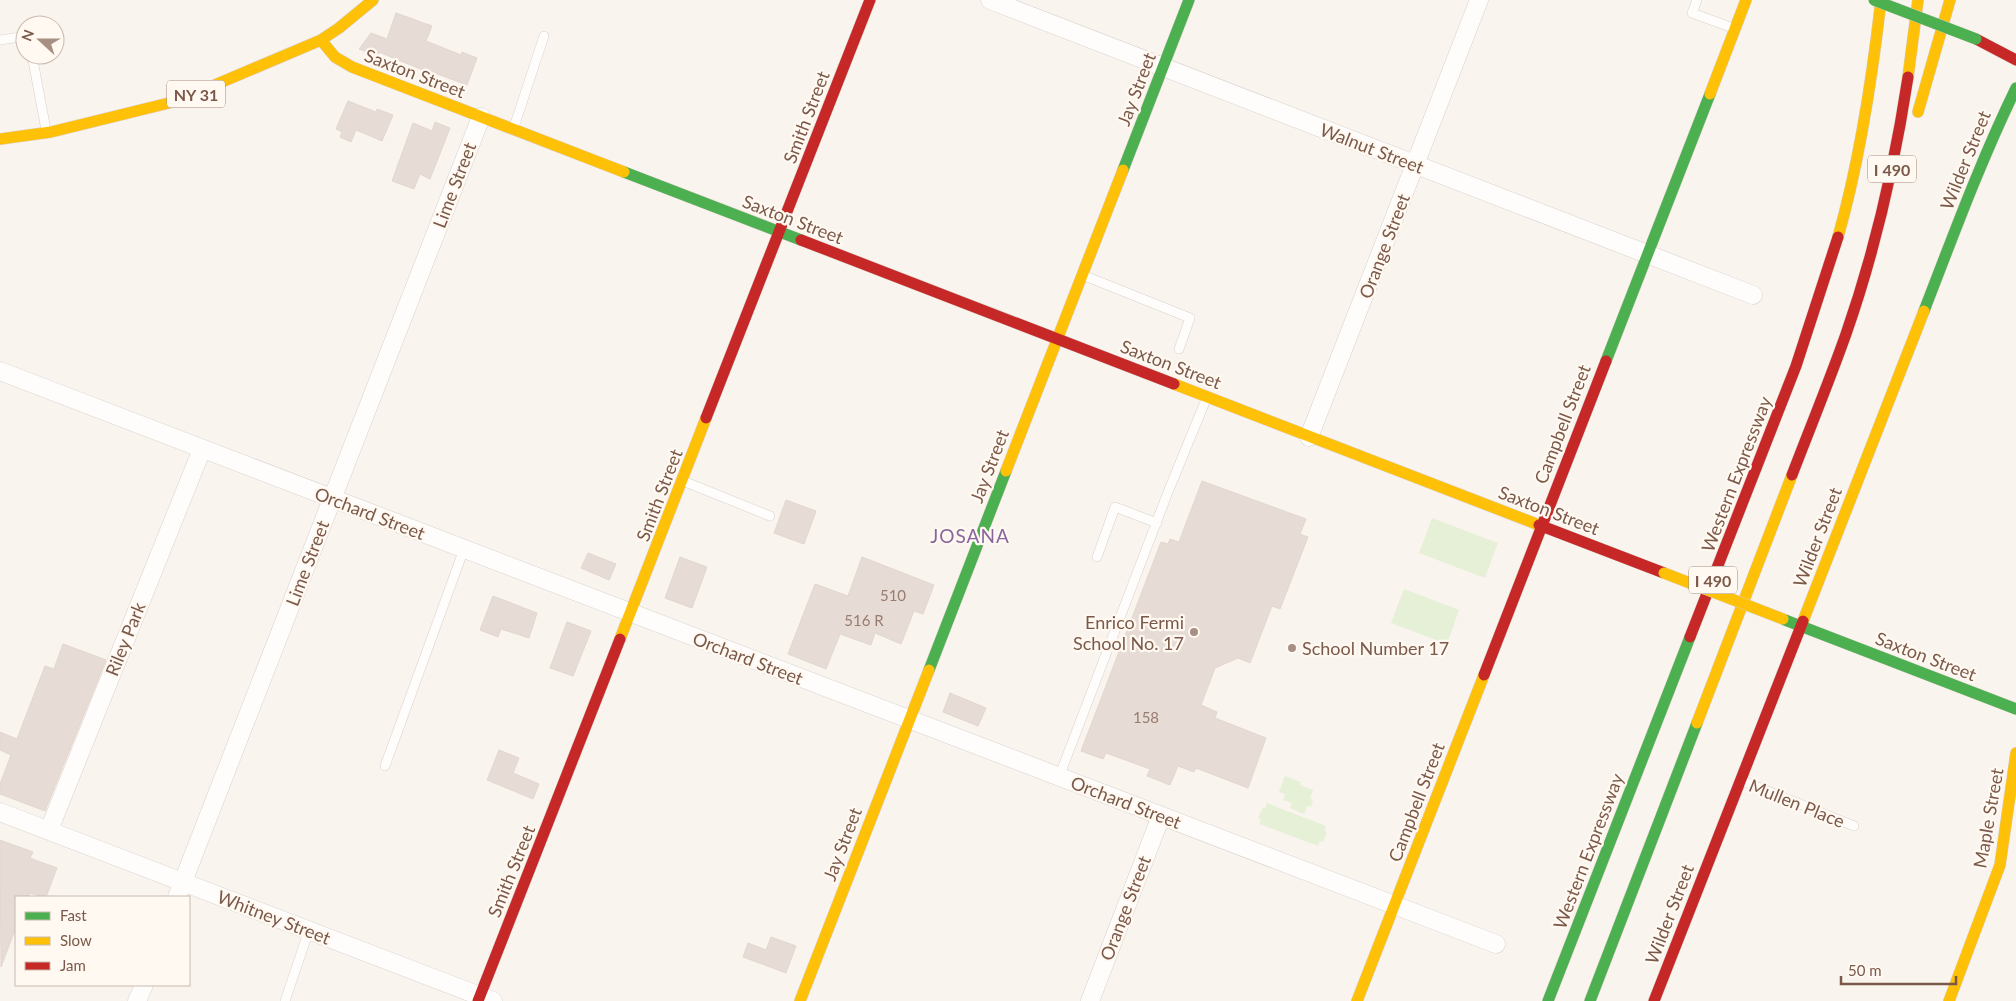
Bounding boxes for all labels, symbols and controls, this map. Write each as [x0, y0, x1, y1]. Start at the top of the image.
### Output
north arrow [15, 15, 65, 65]
text: N [18, 27, 37, 43]
street label: Saxton Street [361, 44, 469, 102]
street label: Jay Street [1112, 49, 1160, 129]
street label: Smith Street [778, 67, 834, 166]
road number: NY 31 [167, 80, 225, 108]
street label: Wilder Street [1935, 107, 1995, 213]
street label: Walnut Street [1317, 118, 1427, 178]
street label: Lime Street [428, 139, 481, 231]
road number: I 490 [1868, 156, 1916, 182]
street label: Saxton Street [739, 190, 847, 248]
street label: Orange Street [1354, 190, 1414, 301]
street label: Saxton Street [1117, 335, 1225, 393]
street label: Campbell Street [1529, 361, 1595, 487]
street label: Western Expressway [1696, 392, 1776, 555]
street label: Jay Street [965, 426, 1013, 506]
street label: Smith Street [631, 445, 687, 544]
street label: Saxton Street [1495, 481, 1603, 539]
street label: Orchard Street [312, 482, 429, 544]
street label: Wilder Street [1788, 484, 1846, 590]
street label: Lime Street [281, 517, 334, 609]
district label: JOSANA [930, 524, 1010, 547]
road number: I 490 [1689, 566, 1737, 594]
house number: 510 [880, 586, 906, 604]
street label: Riley Park [100, 598, 150, 679]
house number: 516 R [844, 611, 884, 629]
place label: Enrico Fermi School No. 17 [1073, 611, 1184, 654]
marker: Enrico Fermi School No. 17 [1188, 626, 1200, 638]
street label: Orchard Street [690, 627, 807, 689]
street label: Saxton Street [1872, 627, 1980, 685]
place label: School Number 17 [1302, 637, 1449, 659]
marker: School Number 17 [1286, 642, 1298, 654]
house number: 158 [1133, 708, 1159, 726]
street label: Campbell Street [1383, 739, 1449, 865]
street label: Maple Street [1968, 766, 2008, 870]
street label: Western Expressway [1548, 769, 1628, 932]
street label: Orchard Street [1068, 771, 1185, 833]
street label: Mullen Place [1746, 774, 1848, 832]
street label: Jay Street [818, 804, 866, 884]
street label: Smith Street [483, 821, 540, 920]
street label: Orange Street [1095, 852, 1155, 963]
street label: Wilder Street [1640, 861, 1698, 967]
street label: Whitney Street [214, 885, 334, 949]
legend [15, 896, 190, 986]
text: Fast [60, 906, 87, 924]
text: Slow [60, 931, 92, 949]
scale bar [1841, 954, 1956, 986]
text: Jam [60, 956, 86, 974]
text: 50 m [1848, 961, 1882, 979]

